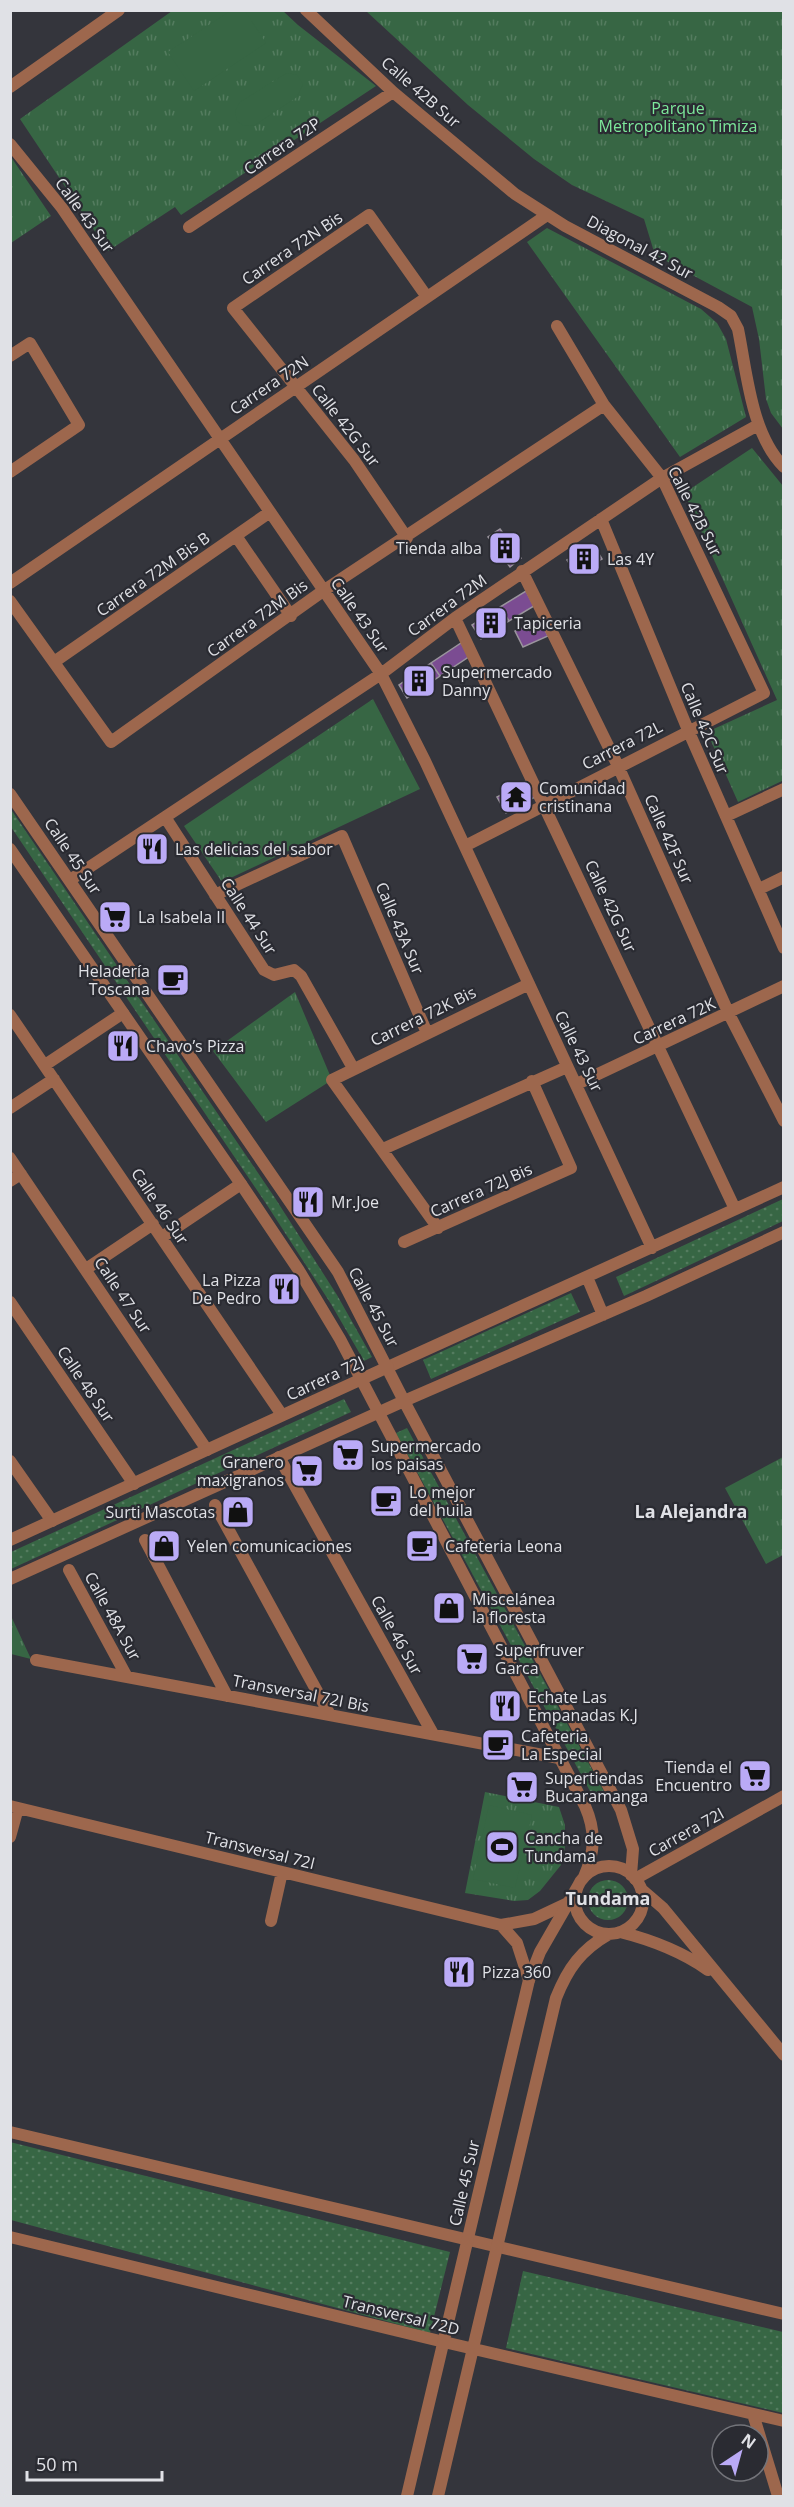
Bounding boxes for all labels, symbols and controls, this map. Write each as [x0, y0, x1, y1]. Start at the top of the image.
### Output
street label: Calle 42B Sur [377, 52, 466, 133]
park label: Parque Metropolitano Timiza [598, 97, 758, 137]
street label: Carrera 72P [239, 112, 325, 180]
street label: Calle 43 Sur [50, 173, 120, 257]
street label: Carrera 72N Bis [237, 206, 347, 290]
street label: Diagonal 42 Sur [583, 210, 697, 284]
street label: Carrera 72N [225, 350, 313, 420]
street label: Calle 42G Sur [307, 379, 386, 471]
street label: Calle 42B Sur [663, 462, 727, 560]
street label: Carrera 72M Bis B [92, 527, 214, 621]
building icon: Tienda alba [487, 530, 523, 566]
place label: Tienda alba [396, 537, 482, 559]
building icon: Las 4Y [566, 541, 602, 577]
place label: Las 4Y [607, 548, 654, 570]
street label: Carrera 72M [403, 569, 491, 641]
street label: Calle 43 Sur [326, 573, 394, 658]
street label: Carrera 72M Bis [202, 574, 312, 662]
building icon: Tapiceria [473, 605, 509, 641]
place label: Tapiceria [514, 612, 582, 634]
place label: Supermercado Danny [442, 661, 552, 701]
building icon: Supermercado Danny [401, 663, 437, 699]
street label: Calle 42C Sur [676, 679, 734, 778]
street label: Carrera 72L [578, 715, 666, 775]
place label: Comunidad cristinana [539, 777, 626, 817]
temple icon: Comunidad cristinana [498, 779, 534, 815]
street label: Calle 42F Sur [639, 791, 699, 888]
street label: Calle 45 Sur [39, 813, 107, 899]
restaurant icon: Las delicias del sabor [134, 831, 170, 867]
place label: Las delicias del sabor [175, 838, 333, 860]
street label: Calle 42G Sur [580, 856, 642, 956]
street label: Calle 44 Sur [216, 873, 282, 959]
street label: Calle 43A Sur [371, 879, 429, 978]
supermarket icon: La Isabela II [97, 899, 133, 935]
place label: La Isabela II [138, 906, 225, 928]
place label: Heladería Toscana [78, 960, 150, 1000]
cafe icon: Heladería Toscana [155, 962, 191, 998]
street label: Carrera 72K Bis [367, 981, 479, 1051]
street label: Carrera 72K [629, 992, 719, 1050]
street label: Calle 43 Sur [550, 1007, 608, 1096]
restaurant icon: Chavo’s Pizza [105, 1028, 141, 1064]
place label: Chavo’s Pizza [146, 1035, 244, 1057]
street label: Carrera 72J Bis [427, 1158, 535, 1222]
street label: Calle 46 Sur [126, 1163, 194, 1249]
restaurant icon: Mr.Joe [290, 1184, 326, 1220]
place label: Mr.Joe [331, 1191, 379, 1213]
street label: Calle 47 Sur [89, 1252, 157, 1338]
street label: Calle 45 Sur [344, 1263, 405, 1351]
place label: La Pizza De Pedro [192, 1269, 261, 1309]
restaurant icon: La Pizza De Pedro [266, 1271, 302, 1307]
street label: Calle 48 Sur [52, 1341, 120, 1427]
street label: Carrera 72J [283, 1350, 367, 1406]
place label: Supermercado los paisas [371, 1435, 481, 1475]
supermarket icon: Supermercado los paisas [330, 1437, 366, 1473]
place label: Granero maxigranos [197, 1451, 284, 1491]
supermarket icon: Granero maxigranos [289, 1453, 325, 1489]
place label: Lo mejor del huila [409, 1481, 476, 1521]
cafe icon: Lo mejor del huila [368, 1483, 404, 1519]
shop icon: Surti Mascotas [220, 1494, 256, 1530]
district label: La Alejandra [635, 1499, 747, 1523]
place label: Surti Mascotas [106, 1501, 215, 1523]
shop icon: Yelen comunicaciones [146, 1528, 182, 1564]
cafe icon: Cafeteria Leona [404, 1528, 440, 1564]
place label: Yelen comunicaciones [187, 1535, 352, 1557]
place label: Cafeteria Leona [445, 1535, 562, 1557]
street label: Calle 48A Sur [80, 1568, 147, 1665]
place label: Miscelánea la floresta [472, 1588, 555, 1628]
shop icon: Miscelánea la floresta [431, 1590, 467, 1626]
street label: Calle 46 Sur [366, 1591, 428, 1679]
place label: Superfruver Garca [495, 1639, 585, 1679]
supermarket icon: Superfruver Garca [454, 1641, 490, 1677]
street label: Transversal 72I Bis [231, 1669, 371, 1717]
place label: Echate Las Empanadas K.J [528, 1686, 638, 1726]
restaurant icon: Echate Las Empanadas K.J [487, 1688, 523, 1724]
place label: Cafeteria La Especial [521, 1725, 602, 1765]
cafe icon: Cafeteria La Especial [480, 1727, 516, 1763]
place label: Tienda el Encuentro [655, 1756, 732, 1796]
supermarket icon: Tienda el Encuentro [737, 1758, 773, 1794]
place label: Supertiendas Bucaramanga [545, 1767, 648, 1807]
supermarket icon: Supertiendas Bucaramanga [504, 1769, 540, 1805]
street label: Carrera 72I [644, 1802, 728, 1862]
street label: Transversal 72I [203, 1826, 317, 1874]
place label: Cancha de Tundama [525, 1827, 603, 1867]
sports icon: Cancha de Tundama [484, 1829, 520, 1865]
district label: Tundama [566, 1886, 650, 1910]
restaurant icon: Pizza 360 [441, 1954, 477, 1990]
place label: Pizza 360 [482, 1961, 551, 1983]
street label: Calle 45 Sur [443, 2137, 485, 2228]
street label: Transversal 72D [340, 2290, 462, 2340]
north arrow [710, 2423, 770, 2483]
text: N [737, 2428, 761, 2454]
scale bar [27, 2444, 162, 2482]
text: 50 m [36, 2452, 78, 2476]

